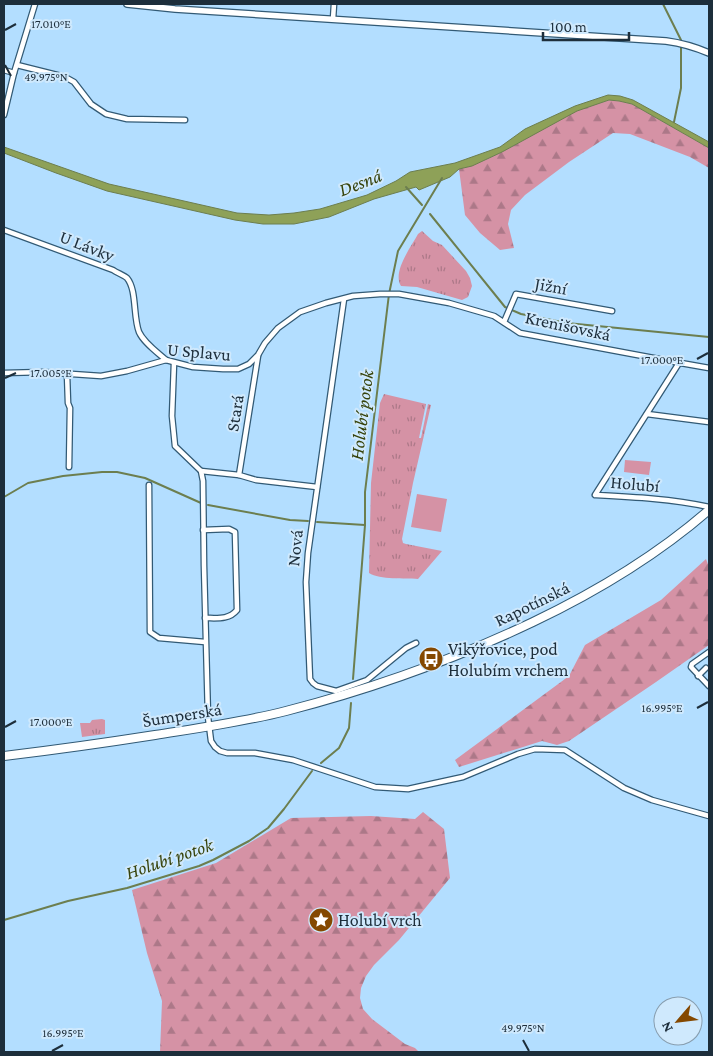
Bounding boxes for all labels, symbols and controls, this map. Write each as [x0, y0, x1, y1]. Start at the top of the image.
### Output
scale bar [543, 10, 629, 42]
text: 17.010°E [31, 17, 71, 31]
text: 100 m [550, 19, 587, 35]
text: 49.975°N [24, 70, 68, 84]
water label: Desná [336, 165, 385, 200]
street label: U Lávky [57, 226, 118, 266]
street label: Jižní [531, 273, 570, 299]
street label: Krenišovská [524, 307, 612, 345]
street label: U Splavu [166, 339, 232, 365]
text: 17.000°E [641, 353, 684, 367]
text: 17.005°E [30, 366, 72, 380]
water label: Holubí potok [346, 368, 378, 462]
street label: Stará [222, 393, 248, 433]
street label: Holubí [610, 472, 662, 496]
street label: Nová [283, 528, 307, 568]
street label: Rapotínská [491, 577, 573, 631]
place label: Vikýřovice, pod Holubím vrchem [448, 639, 569, 680]
bus stop icon: Vikýřovice, pod Holubím vrchem [418, 646, 444, 672]
street label: Šumperská [141, 699, 223, 731]
text: 16.995°E [641, 701, 683, 715]
text: 17.000°E [30, 715, 73, 729]
water label: Holubí potok [123, 834, 216, 883]
place icon: Holubí vrch [308, 907, 334, 933]
place label: Holubí vrch [338, 910, 422, 930]
north arrow [653, 996, 703, 1046]
text: N [657, 1019, 676, 1035]
text: 49.975°N [501, 1021, 545, 1035]
text: 16.995°E [42, 1026, 84, 1040]

